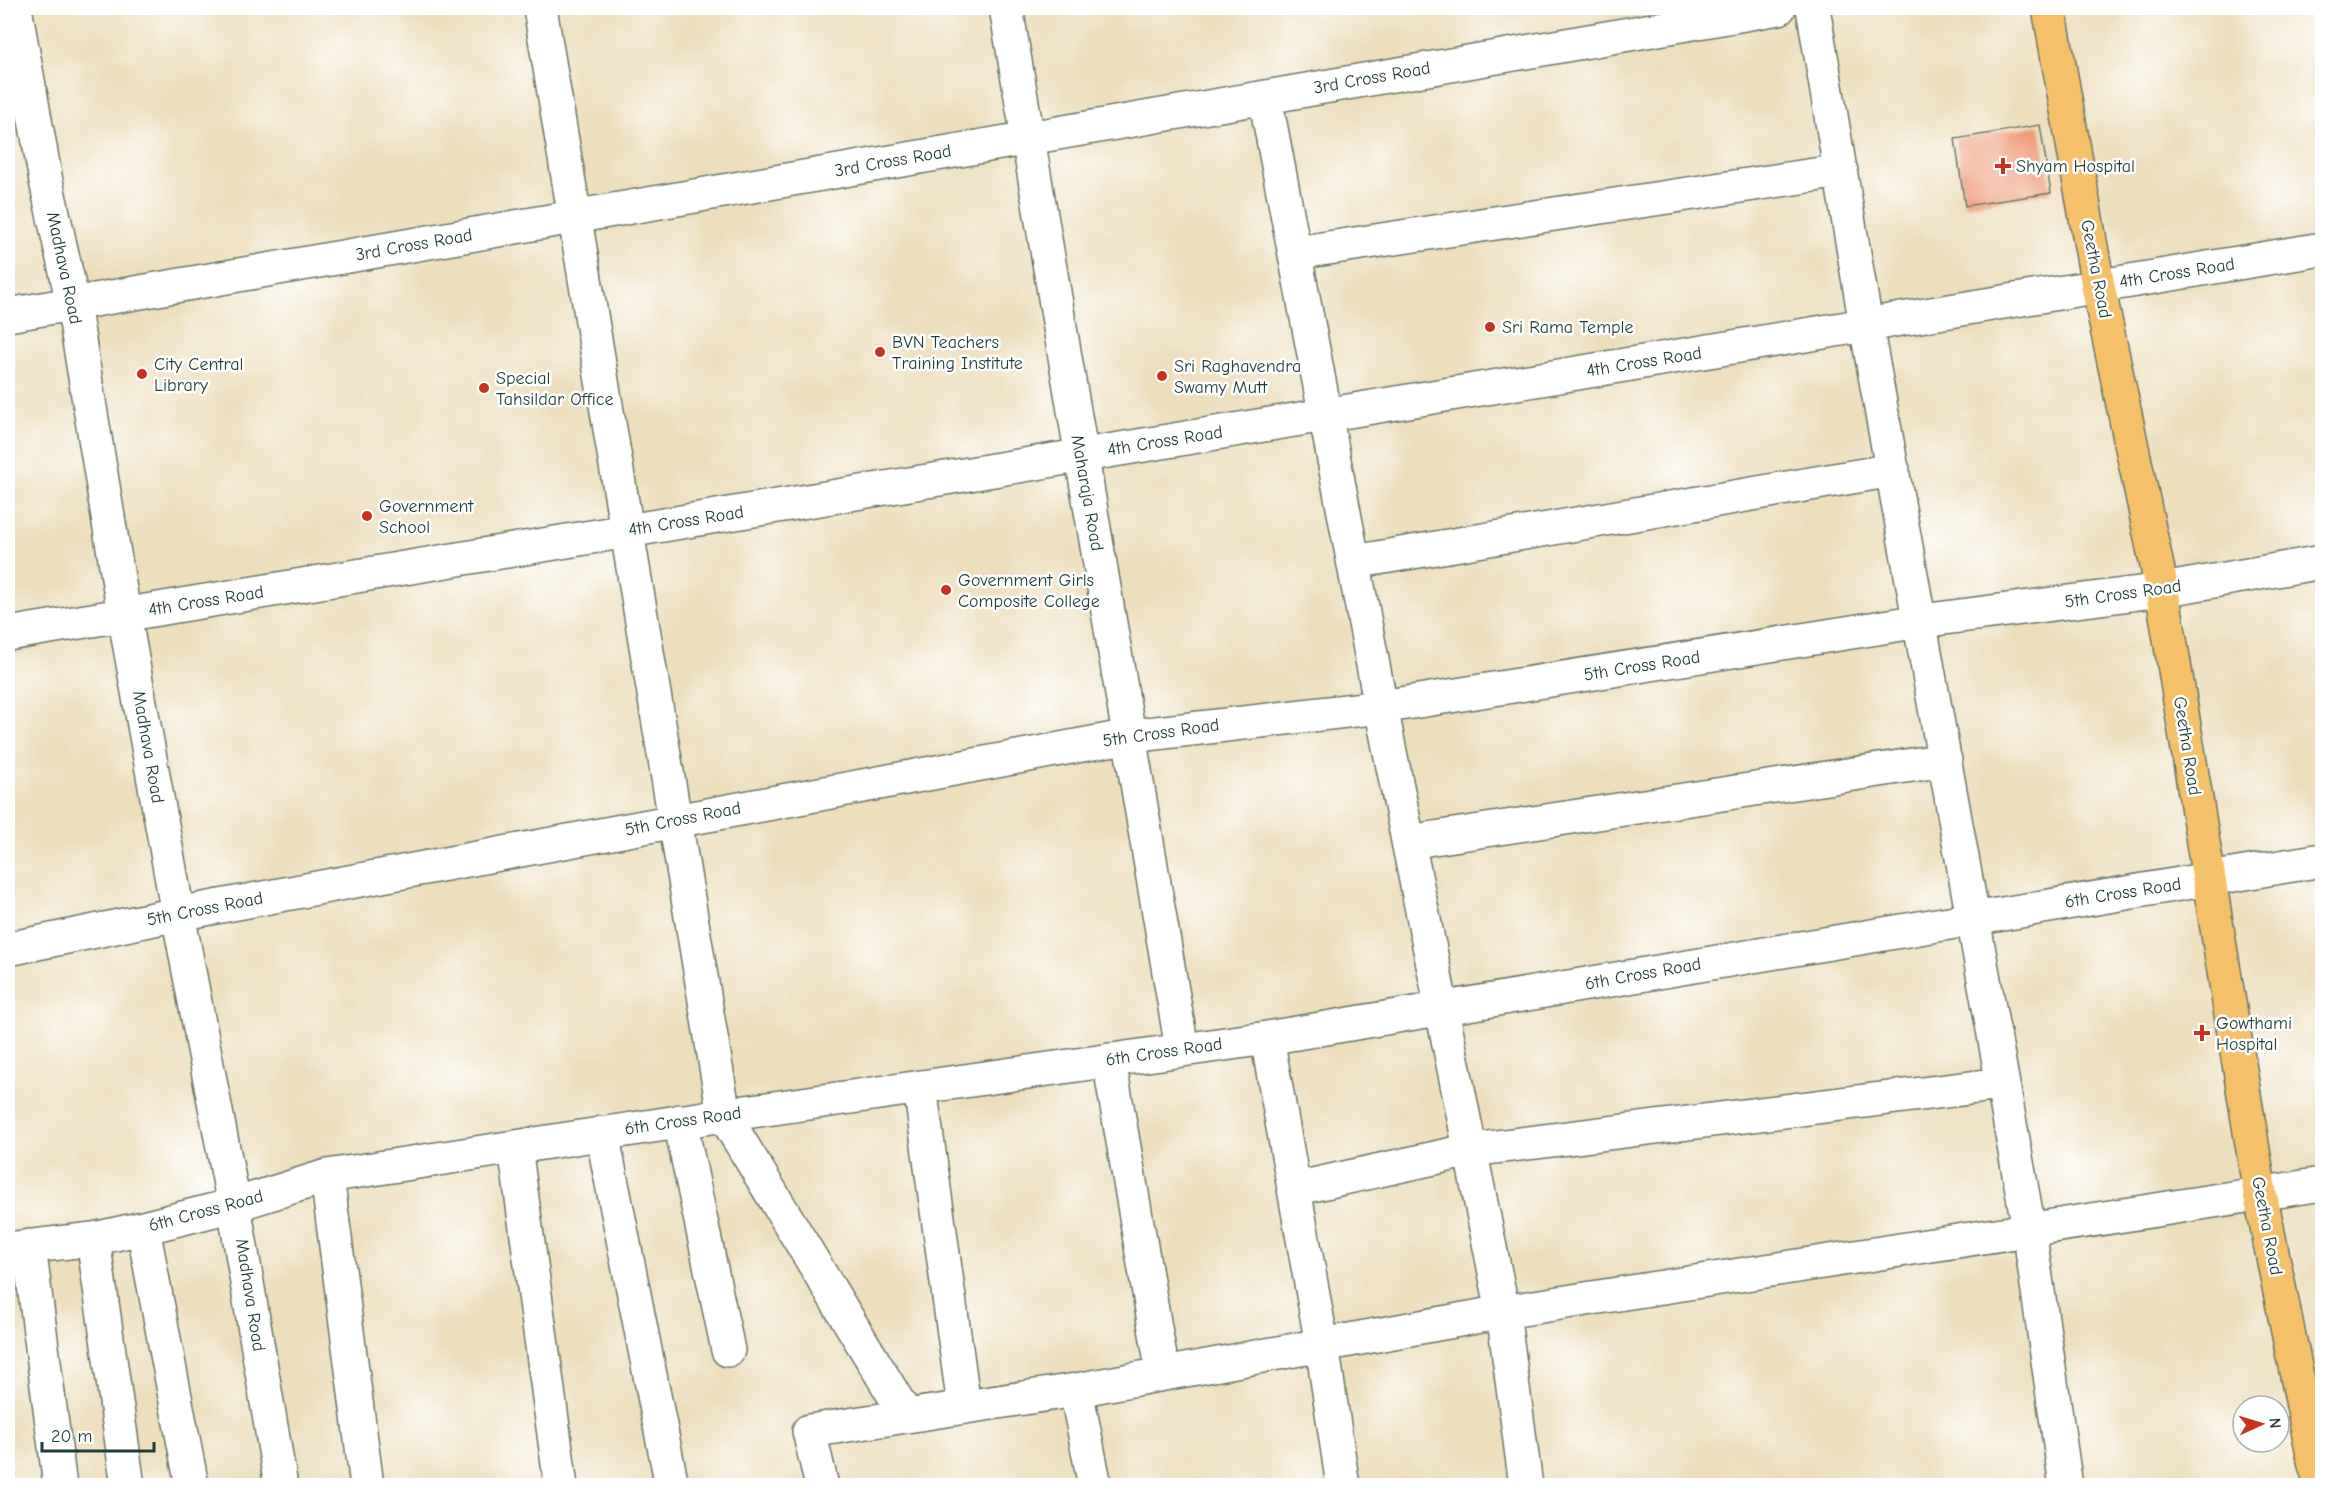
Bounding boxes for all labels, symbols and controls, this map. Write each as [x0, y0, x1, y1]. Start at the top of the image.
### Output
street label: 3rd Cross Road [1312, 57, 1432, 99]
street label: 3rd Cross Road [833, 140, 953, 182]
place label: Shyam Hospital [2016, 156, 2135, 177]
marker: Shyam Hospital [1994, 157, 2012, 175]
street label: Madhava Road [42, 210, 86, 326]
street label: Geetha Road [2076, 218, 2116, 320]
street label: 3rd Cross Road [354, 224, 474, 266]
street label: 4th Cross Road [2118, 254, 2236, 292]
place label: Sri Rama Temple [1502, 317, 1634, 338]
marker: Sri Rama Temple [1483, 320, 1497, 334]
place label: BVN Teachers Training Institute [892, 332, 1023, 374]
street label: 4th Cross Road [1585, 343, 1703, 381]
marker: BVN Teachers Training Institute [873, 345, 887, 359]
place label: City Central Library [154, 354, 244, 396]
place label: Sri Raghavendra Swamy Mutt [1174, 356, 1301, 398]
marker: City Central Library [135, 367, 149, 381]
place label: Special Tahsildar Office [496, 368, 614, 410]
marker: Sri Raghavendra Swamy Mutt [1155, 369, 1169, 383]
marker: Special Tahsildar Office [477, 381, 491, 395]
street label: 4th Cross Road [1106, 422, 1224, 460]
street label: Maharaja Road [1066, 433, 1108, 553]
place label: Government School [379, 496, 474, 538]
street label: 4th Cross Road [627, 502, 745, 540]
marker: Government School [360, 509, 374, 523]
place label: Government Girls Composite College [958, 570, 1100, 612]
street label: 5th Cross Road [2063, 575, 2183, 613]
street label: 4th Cross Road [147, 582, 265, 620]
marker: Government Girls Composite College [939, 583, 953, 597]
street label: 5th Cross Road [1582, 646, 1702, 686]
street label: Madhava Road [128, 689, 168, 805]
street label: Geetha Road [2169, 695, 2205, 797]
street label: 5th Cross Road [1101, 714, 1221, 752]
street label: 5th Cross Road [623, 797, 743, 841]
street label: 6th Cross Road [2063, 873, 2183, 913]
street label: 5th Cross Road [145, 887, 265, 931]
street label: 6th Cross Road [1583, 953, 1703, 995]
place label: Gowthami Hospital [2216, 1013, 2292, 1055]
marker: Gowthami Hospital [2193, 1024, 2211, 1042]
street label: 6th Cross Road [1104, 1033, 1224, 1071]
street label: 6th Cross Road [623, 1102, 743, 1140]
street label: Geetha Road [2247, 1175, 2287, 1277]
street label: 6th Cross Road [146, 1186, 266, 1236]
street label: Madhava Road [231, 1237, 269, 1353]
north arrow [2231, 1394, 2291, 1454]
scale bar [42, 1415, 154, 1453]
text: N [2266, 1417, 2284, 1429]
text: 20 m [51, 1426, 92, 1447]

